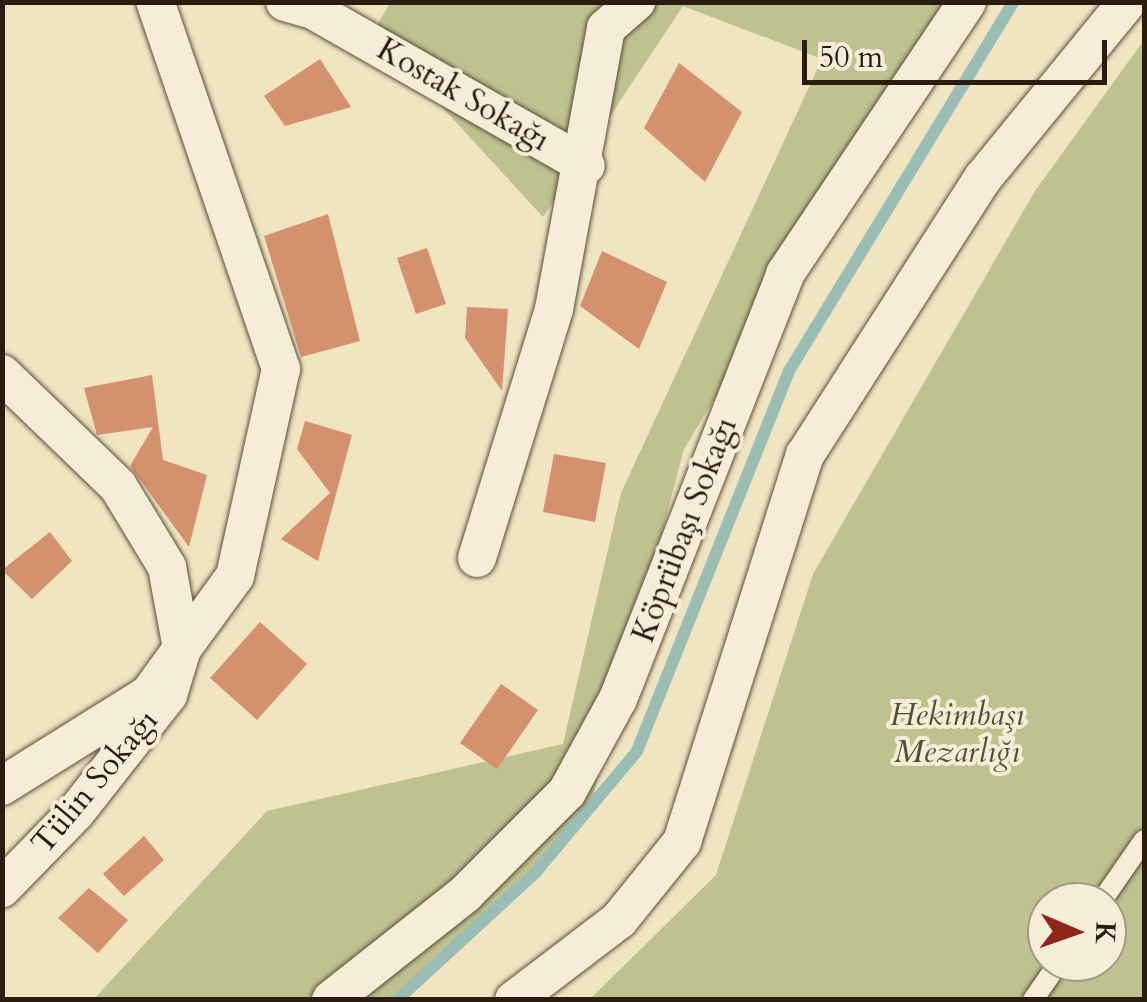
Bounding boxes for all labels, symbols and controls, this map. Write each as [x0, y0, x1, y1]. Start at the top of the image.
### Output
scale bar [807, 20, 1112, 82]
street label: Kostak Sokağı [370, 30, 556, 160]
text: 50 m [819, 37, 883, 78]
street label: Köprübaşı Sokağı [624, 412, 746, 648]
park label: Hekimbaşı Mezarlığı [890, 697, 1024, 772]
street label: Tülin Sokağı [24, 702, 166, 862]
north arrow [1027, 882, 1127, 982]
text: K [1086, 921, 1124, 945]

